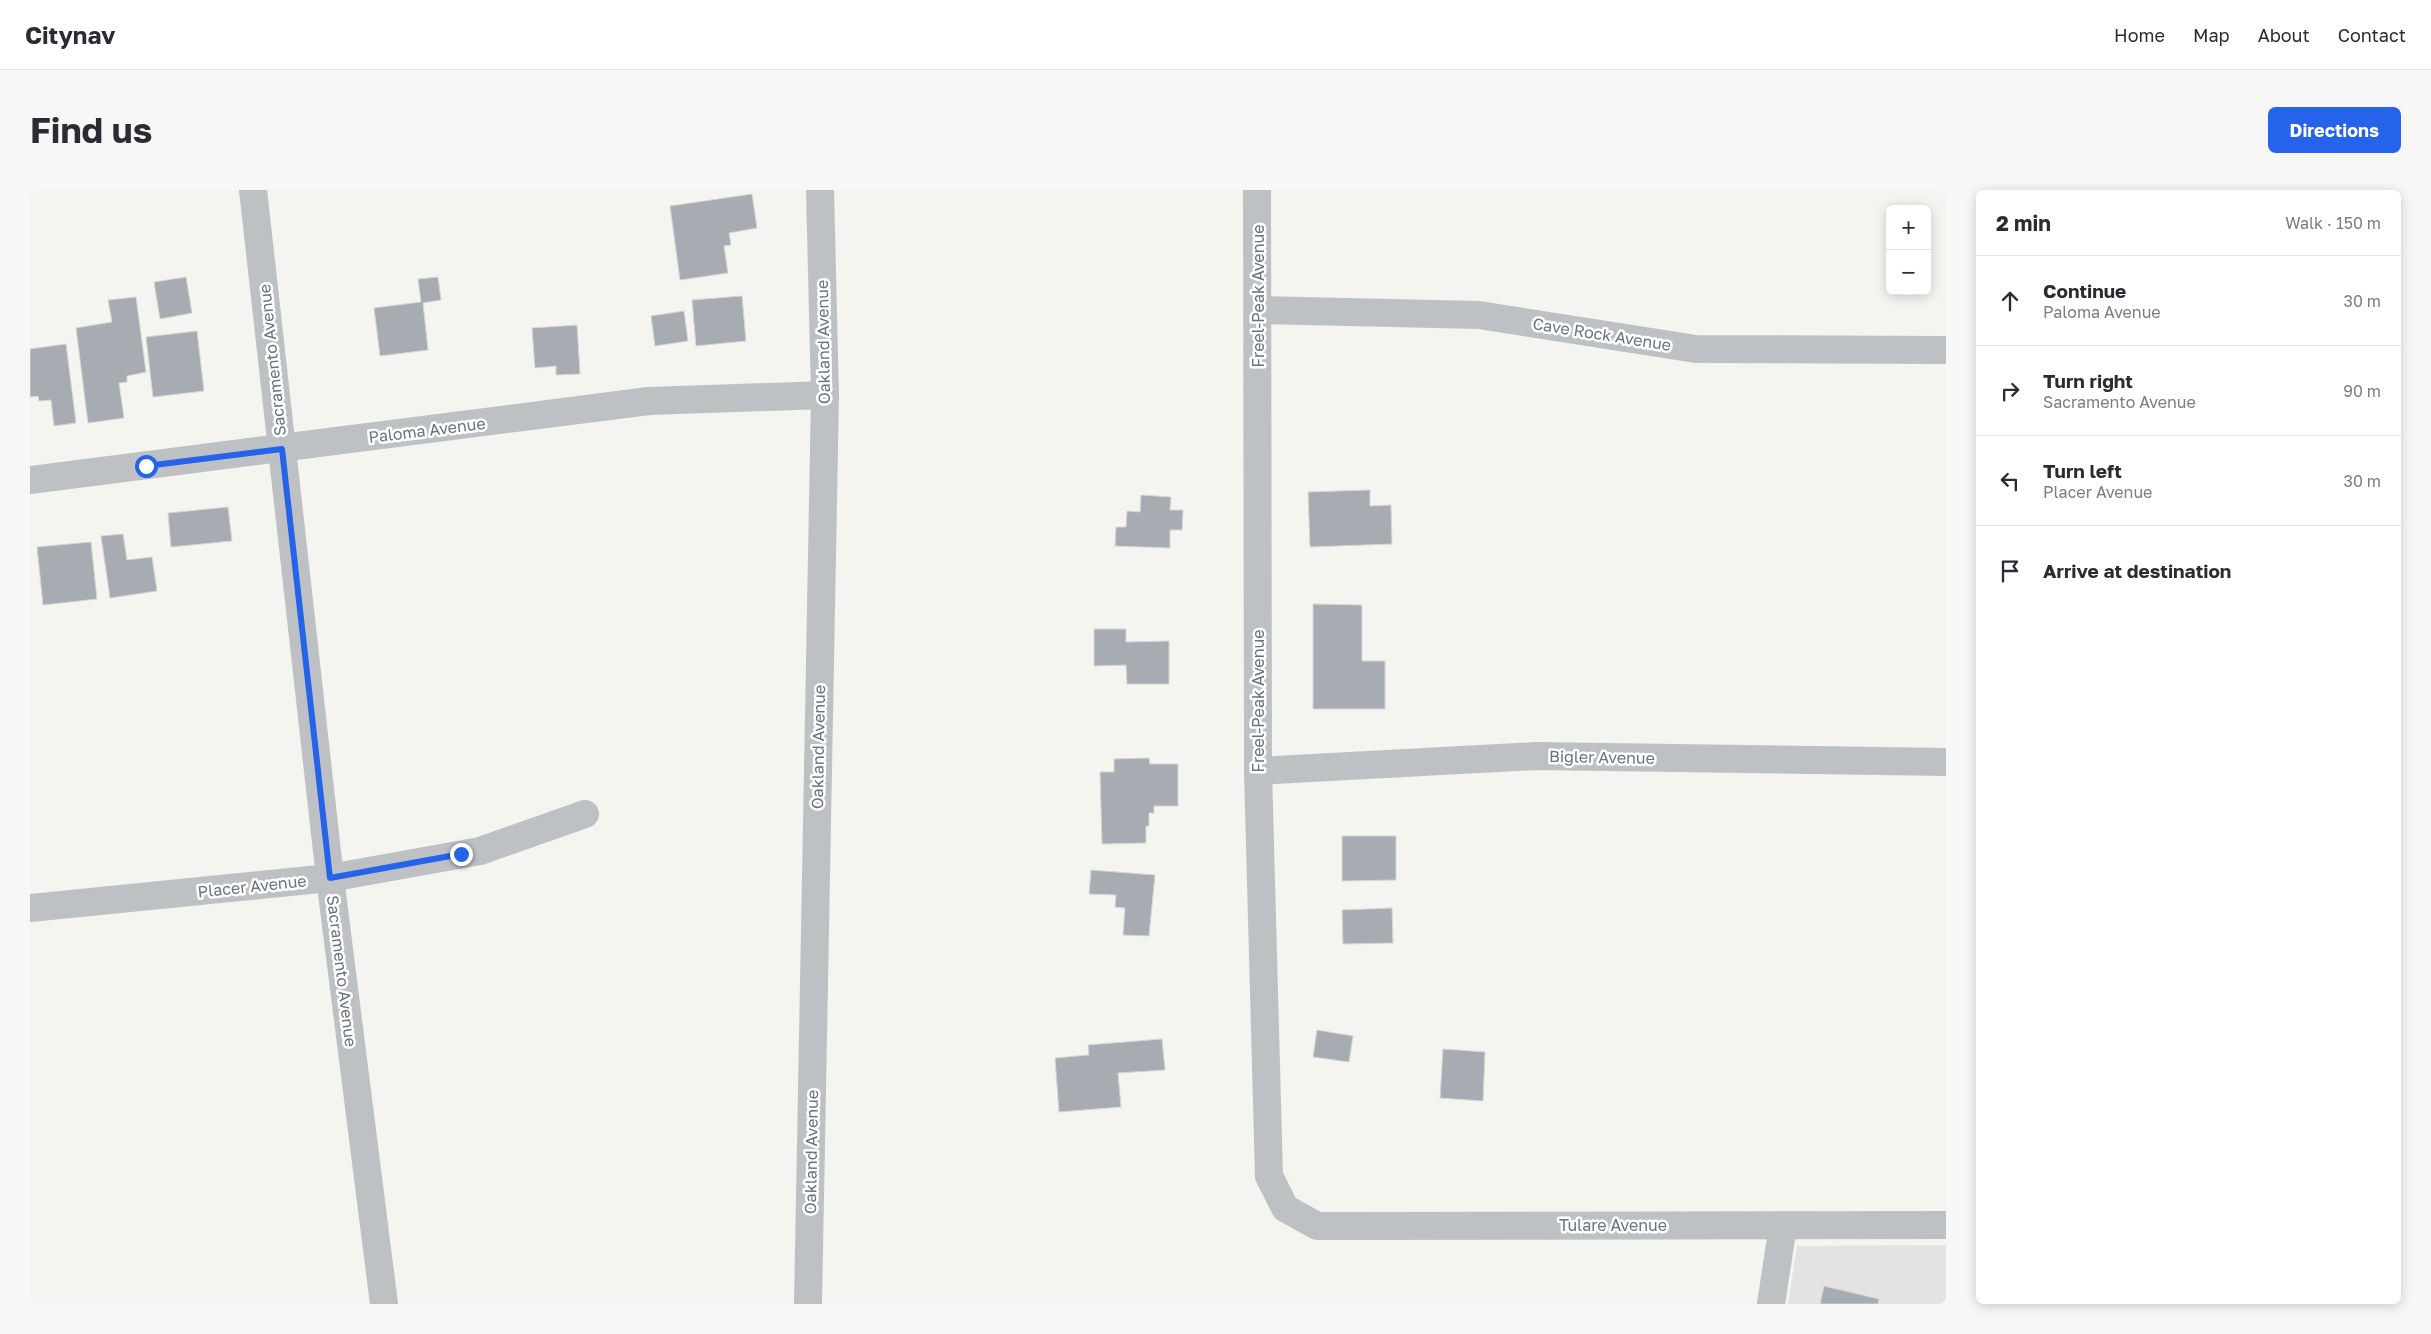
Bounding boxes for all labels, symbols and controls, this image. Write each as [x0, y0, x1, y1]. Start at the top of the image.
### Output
text: Citynav [25, 20, 115, 49]
text: Home [2114, 24, 2165, 46]
text: Map [2193, 24, 2230, 46]
text: About [2258, 24, 2310, 46]
text: Contact [2338, 24, 2406, 46]
button: Directions [2268, 107, 2401, 153]
text: Find us [30, 109, 152, 151]
map controls [1886, 205, 1931, 295]
button: + [1886, 205, 1931, 250]
text: 2 min [1996, 210, 2051, 236]
text: Walk · 150 m [2285, 213, 2381, 233]
street label: Freel-Peak Avenue [1248, 225, 1268, 367]
button: − [1886, 250, 1931, 295]
text: Continue [2043, 279, 2126, 302]
street label: Oakland Avenue [812, 280, 834, 404]
street label: Sacramento Avenue [254, 283, 290, 437]
icon: ahead [1996, 287, 2024, 315]
text: 30 m [2344, 291, 2381, 311]
text: Paloma Avenue [2043, 302, 2161, 322]
street label: Cave Rock Avenue [1531, 313, 1673, 355]
text: Turn right [2043, 369, 2133, 392]
icon: right [1996, 377, 2024, 405]
text: 90 m [2343, 381, 2381, 401]
text: Sacramento Avenue [2043, 392, 2196, 412]
street label: Paloma Avenue [367, 413, 487, 447]
route start [135, 455, 158, 478]
text: Turn left [2043, 459, 2122, 482]
icon: left [1996, 467, 2024, 495]
text: 30 m [2344, 471, 2381, 491]
text: Placer Avenue [2043, 482, 2152, 502]
icon: arrive [1996, 557, 2024, 585]
text: Arrive at destination [2043, 559, 2231, 582]
street label: Freel-Peak Avenue [1248, 630, 1268, 772]
street label: Oakland Avenue [807, 685, 829, 809]
street label: Bigler Avenue [1549, 746, 1655, 768]
route end [450, 843, 473, 866]
street label: Placer Avenue [197, 870, 307, 902]
street label: Sacramento Avenue [323, 894, 361, 1048]
street label: Oakland Avenue [800, 1090, 822, 1214]
street label: Tulare Avenue [1559, 1215, 1667, 1235]

